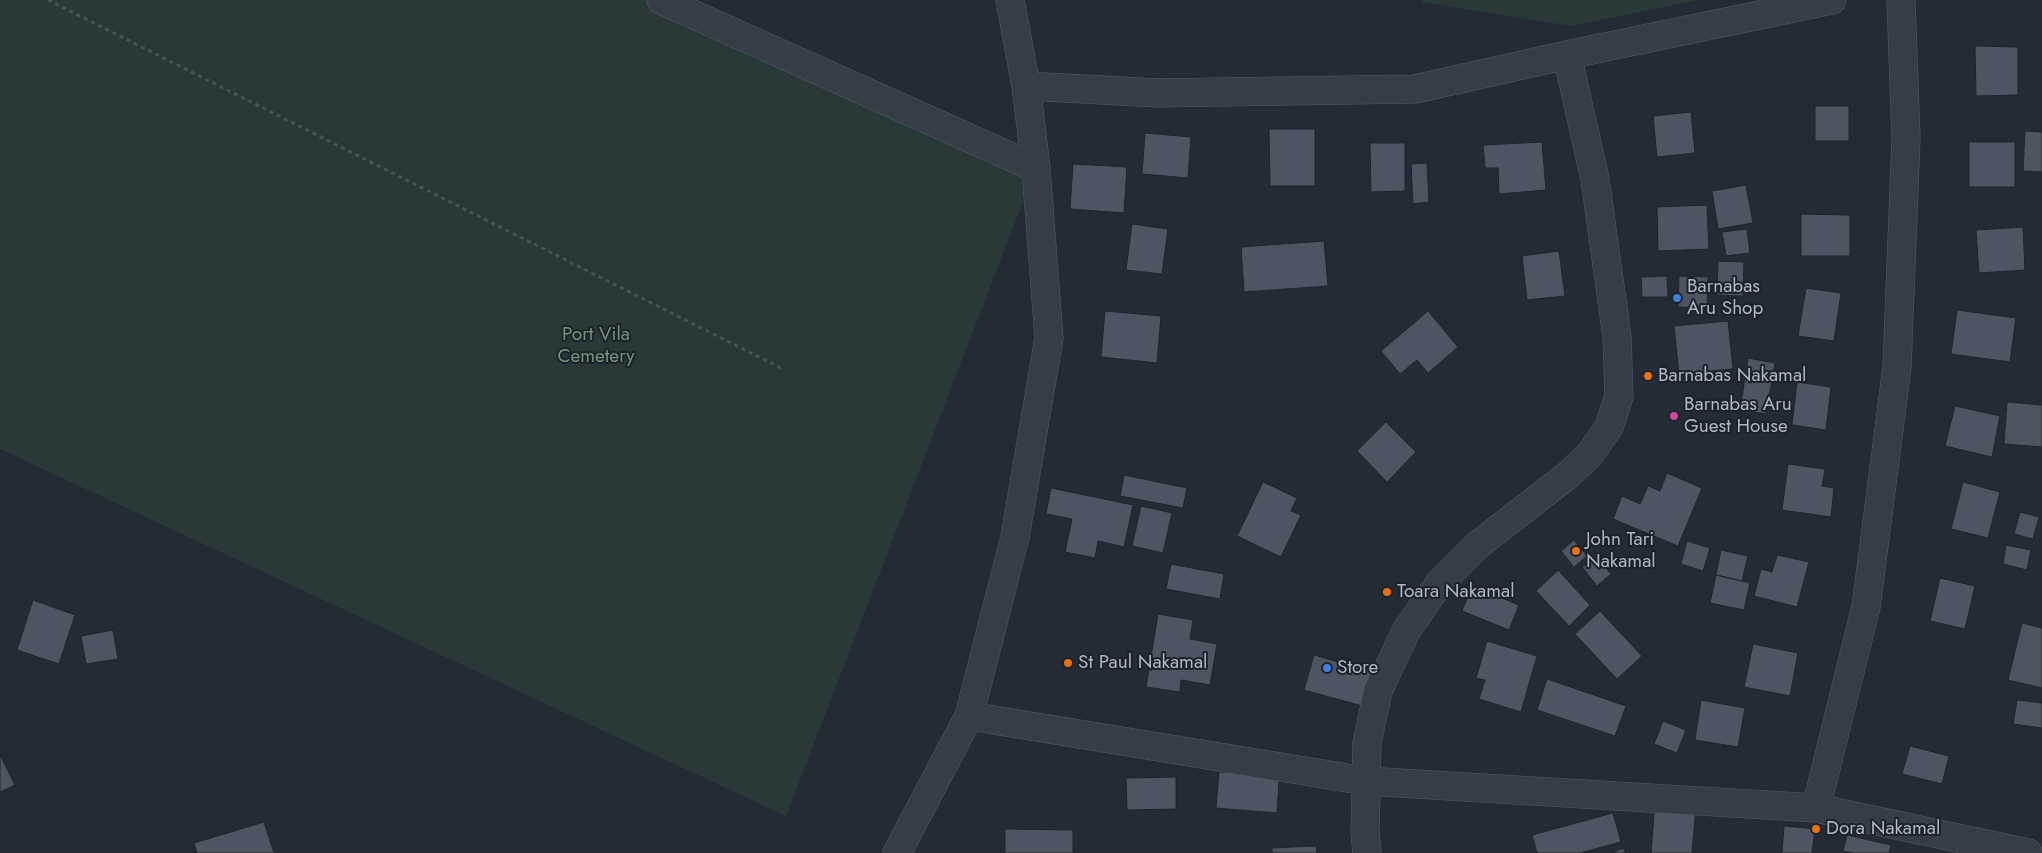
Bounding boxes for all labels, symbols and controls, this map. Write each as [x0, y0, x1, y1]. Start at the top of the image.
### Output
place label: Barnabas Aru Shop [1687, 276, 1763, 320]
marker: Barnabas Aru Shop [1671, 292, 1683, 304]
park label: Port Vila Cemetery [557, 324, 635, 368]
place label: Barnabas Nakamal [1658, 365, 1806, 387]
marker: Barnabas Nakamal [1642, 370, 1654, 382]
place label: Barnabas Aru Guest House [1684, 394, 1792, 438]
marker: Barnabas Aru Guest House [1668, 410, 1680, 422]
place label: John Tari Nakamal [1586, 529, 1656, 573]
marker: John Tari Nakamal [1570, 545, 1582, 557]
place label: Toara Nakamal [1397, 581, 1514, 603]
marker: Toara Nakamal [1381, 586, 1393, 598]
place label: St Paul Nakamal [1078, 652, 1207, 674]
marker: St Paul Nakamal [1062, 657, 1074, 669]
place label: Store [1337, 657, 1378, 679]
marker: Store [1321, 662, 1333, 674]
place label: Dora Nakamal [1826, 818, 1940, 840]
marker: Dora Nakamal [1810, 823, 1822, 835]

